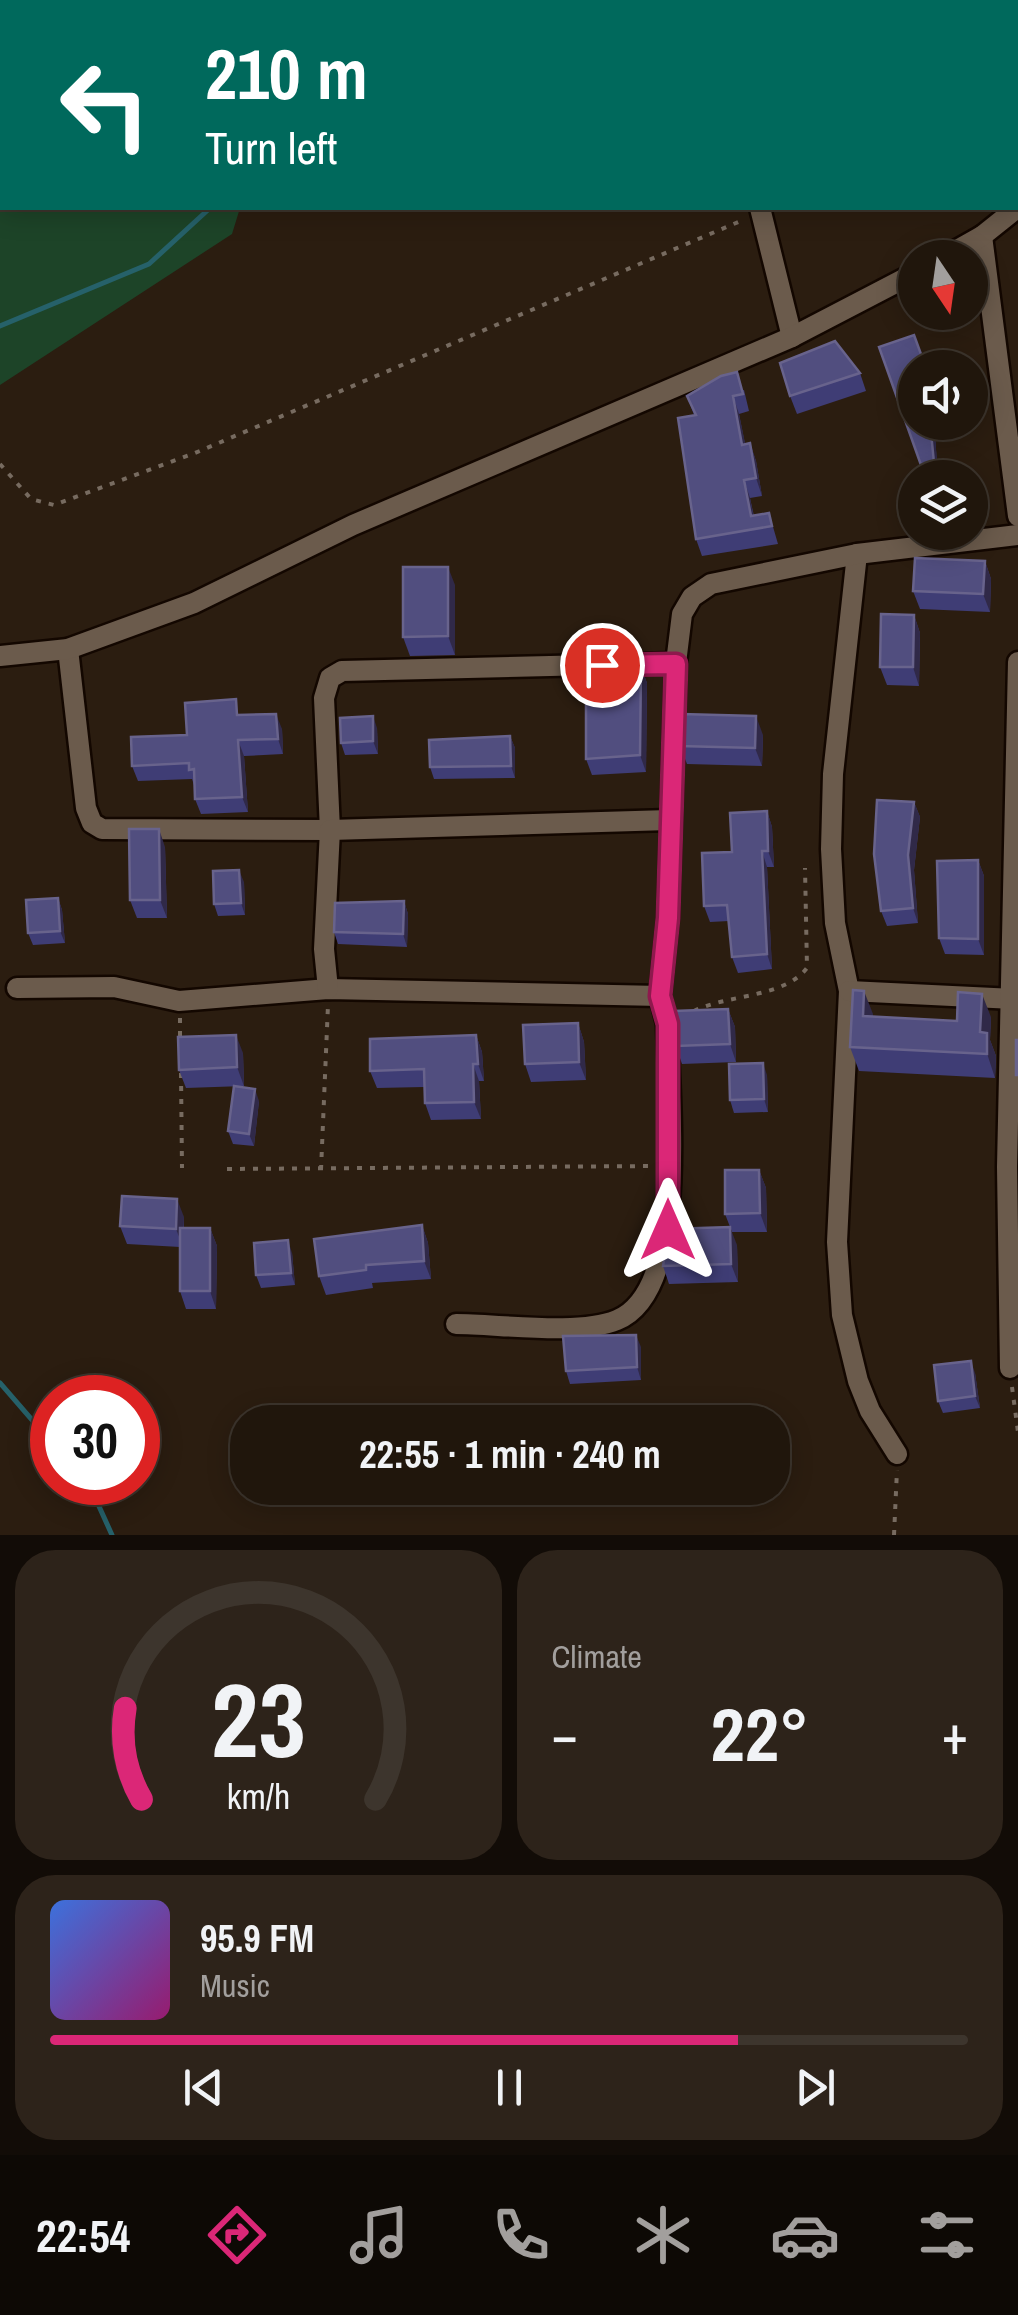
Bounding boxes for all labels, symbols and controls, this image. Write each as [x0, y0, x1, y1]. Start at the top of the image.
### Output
text: 210 m [205, 27, 368, 121]
icon: left [40, 40, 170, 170]
text: Turn left [205, 117, 337, 178]
north arrow [898, 240, 988, 330]
map controls [898, 240, 988, 550]
button: sound [898, 350, 988, 440]
button: layers [898, 460, 988, 550]
pin [560, 623, 645, 708]
icon: arrive [575, 638, 630, 693]
position arrow [616, 1178, 720, 1282]
speed limit sign: 30 [30, 1375, 160, 1505]
text: 22:55 · 1 min · 240 m [359, 1429, 661, 1480]
text: Climate [552, 1635, 642, 1678]
text: 23 [211, 1649, 306, 1789]
text: 22° [711, 1683, 809, 1784]
text: − [552, 1697, 578, 1771]
text: + [942, 1697, 968, 1771]
text: km/h [226, 1772, 290, 1820]
text: 95.9 FM [200, 1913, 314, 1964]
text: Music [200, 1964, 270, 2007]
icon: previous [176, 2060, 231, 2115]
icon: pause [482, 2060, 537, 2115]
icon: next [788, 2060, 843, 2115]
icon: directions [202, 2200, 272, 2270]
icon: music [344, 2200, 414, 2270]
icon: phone [486, 2200, 556, 2270]
icon: climate [628, 2200, 698, 2270]
icon: car [770, 2200, 840, 2270]
icon: filters [912, 2200, 982, 2270]
text: 22:54 [36, 2205, 130, 2266]

